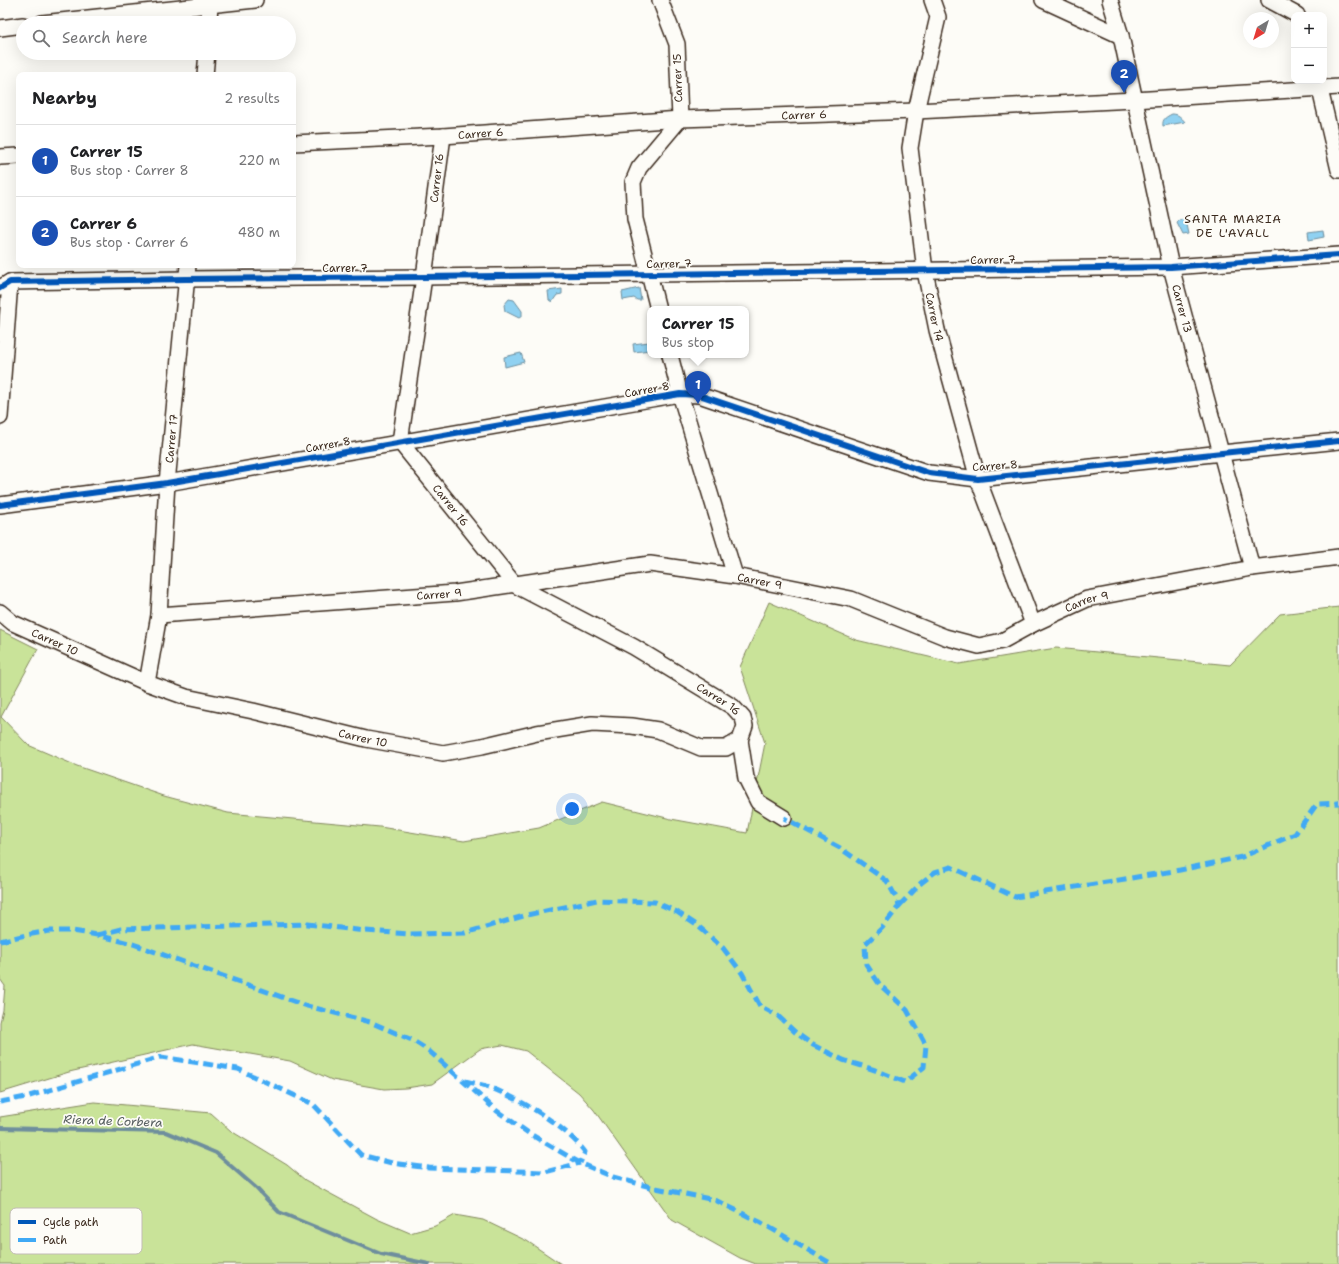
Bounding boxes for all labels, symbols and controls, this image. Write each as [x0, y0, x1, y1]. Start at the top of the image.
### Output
north arrow [1243, 12, 1279, 48]
map controls [1291, 12, 1327, 84]
button: + [1291, 12, 1327, 48]
search box [16, 16, 296, 60]
icon: search [30, 27, 52, 49]
text: Search here [62, 28, 148, 48]
button: − [1291, 48, 1327, 84]
street label: Carrer 15 [670, 53, 686, 103]
pin: 2 [1111, 60, 1137, 93]
text: Nearby [32, 87, 97, 109]
text: 2 results [224, 90, 280, 107]
street label: Carrer 6 [781, 107, 827, 123]
street label: Carrer 6 [458, 124, 504, 142]
text: Carrer 15 [70, 142, 143, 162]
text: 1 [42, 152, 48, 169]
text: 220 m [238, 152, 280, 169]
street label: Carrer 16 [427, 152, 447, 204]
text: Bus stop · Carrer 8 [70, 162, 189, 179]
district label: SANTA MARIA DE L'AVALL [1184, 211, 1282, 241]
text: Carrer 6 [70, 214, 137, 234]
text: 2 [40, 224, 50, 241]
text: 480 m [238, 224, 280, 241]
text: Bus stop · Carrer 6 [70, 234, 189, 251]
street label: Carrer 7 [970, 252, 1016, 268]
street label: Carrer 7 [646, 256, 692, 272]
street label: Carrer 7 [322, 261, 368, 276]
street label: Carrer 13 [1168, 283, 1196, 334]
street label: Carrer 14 [922, 291, 947, 343]
popup [647, 306, 749, 358]
text: Carrer 15 [662, 314, 734, 334]
text: Bus stop [662, 334, 714, 351]
pin: 1 [685, 371, 711, 404]
street label: Carrer 8 [623, 379, 671, 401]
street label: Carrer 17 [161, 413, 181, 464]
street label: Carrer 8 [304, 434, 352, 456]
street label: Carrer 8 [972, 457, 1018, 475]
street label: Carrer 16 [429, 481, 472, 529]
street label: Carrer 9 [736, 569, 783, 593]
street label: Carrer 9 [416, 585, 463, 603]
street label: Carrer 9 [1062, 588, 1110, 616]
street label: Carrer 10 [29, 625, 81, 659]
street label: Carrer 16 [694, 679, 744, 718]
street label: Carrer 10 [337, 725, 389, 750]
your location [562, 799, 582, 819]
water label: Riera de Corbera [63, 1111, 163, 1131]
legend [10, 1208, 142, 1254]
text: Cycle path [43, 1215, 99, 1230]
text: Path [43, 1233, 67, 1248]

